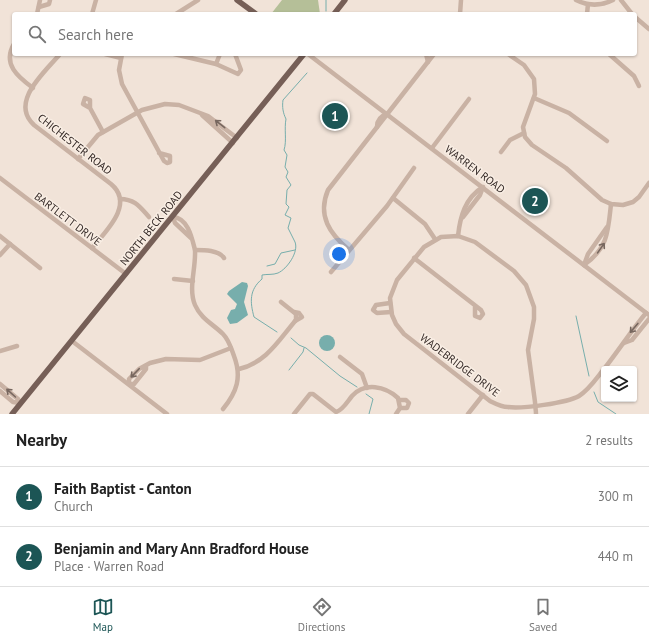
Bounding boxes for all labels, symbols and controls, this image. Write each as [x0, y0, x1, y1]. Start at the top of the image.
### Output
search box [12, 12, 637, 56]
icon: search [26, 23, 48, 45]
text: Search here [58, 25, 134, 44]
pin: 1 [322, 101, 348, 131]
street label: CHICHESTER ROAD [35, 111, 115, 177]
one-way arrow [215, 120, 226, 129]
street label: WARREN ROAD [442, 142, 508, 196]
pin: 2 [522, 186, 548, 216]
street label: NORTH BECK ROAD [117, 188, 185, 268]
street label: BARTLETT DRIVE [32, 189, 104, 249]
one-way arrow [597, 243, 605, 254]
your location [329, 244, 349, 264]
one-way arrow [630, 322, 639, 333]
street label: WADEBRIDGE DRIVE [417, 330, 503, 400]
map controls [601, 366, 637, 402]
button: layers [601, 366, 637, 402]
one-way arrow [130, 368, 140, 378]
one-way arrow [6, 388, 16, 397]
text: Nearby [16, 429, 67, 451]
text: 2 results [585, 432, 633, 449]
text: Faith Baptist - Canton [54, 479, 192, 498]
text: 1 [25, 488, 33, 505]
text: 300 m [598, 488, 633, 505]
text: Church [54, 498, 93, 515]
text: Benjamin and Mary Ann Bradford House [54, 539, 309, 558]
text: 2 [25, 548, 33, 565]
text: 440 m [598, 548, 633, 565]
text: Place · Warren Road [54, 558, 164, 575]
tab: Map [92, 596, 114, 634]
tab: Directions [298, 596, 345, 634]
tab: Saved [529, 596, 557, 634]

